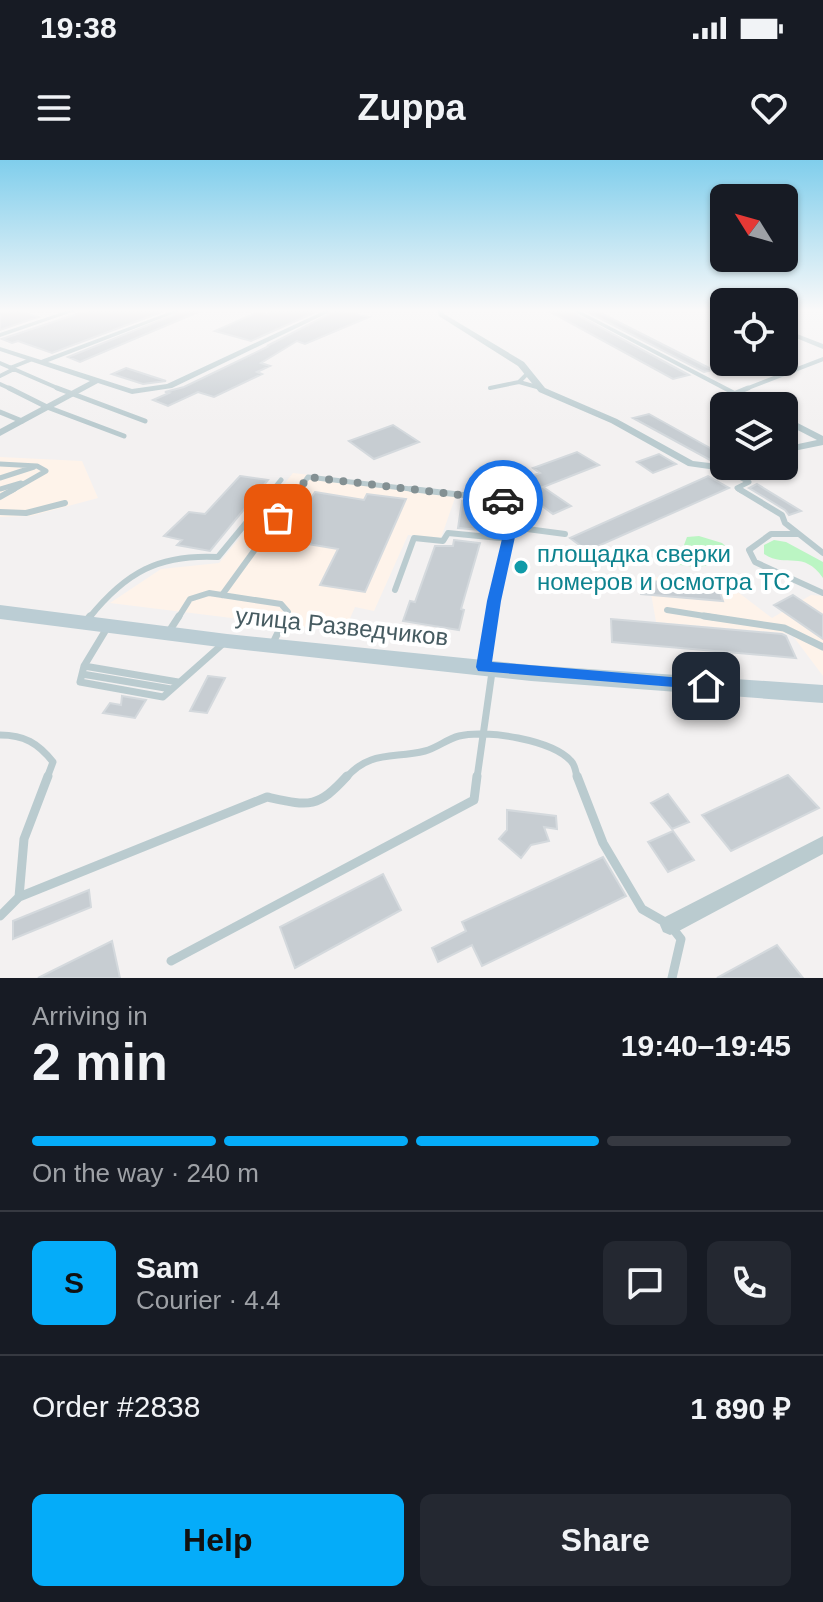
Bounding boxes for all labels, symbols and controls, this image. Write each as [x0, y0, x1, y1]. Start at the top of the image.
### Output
text: 19:38 [40, 11, 117, 44]
icon: menu [32, 86, 76, 130]
icon: heart [747, 86, 791, 130]
text: Zuppa [358, 87, 465, 128]
north arrow [710, 184, 798, 272]
map controls [710, 184, 798, 480]
button: locate [710, 288, 798, 376]
button: layers [710, 392, 798, 480]
courier [463, 460, 543, 540]
icon: car [481, 478, 525, 522]
pin [244, 484, 312, 552]
icon: bag [256, 496, 300, 540]
place label: площадка сверки номеров и осмотра ТС [537, 540, 791, 595]
marker: площадка сверки номеров и осмотра ТС [512, 558, 530, 576]
street label: улица Разведчиков [234, 601, 450, 651]
pin [672, 652, 740, 720]
icon: home [684, 664, 728, 708]
text: Arriving in [32, 1001, 148, 1031]
text: 19:40–19:45 [621, 1029, 791, 1062]
text: 2 min [32, 1033, 168, 1091]
text: On the way · 240 m [32, 1158, 259, 1188]
button: chat [603, 1241, 687, 1325]
button: phone [707, 1241, 791, 1325]
text: Sam [136, 1251, 199, 1284]
text: S [64, 1266, 84, 1299]
text: Courier · 4.4 [136, 1285, 281, 1315]
text: Order #2838 [32, 1390, 200, 1423]
text: 1 890 ₽ [690, 1392, 791, 1425]
button: Help [32, 1494, 404, 1586]
button: Share [420, 1494, 791, 1586]

